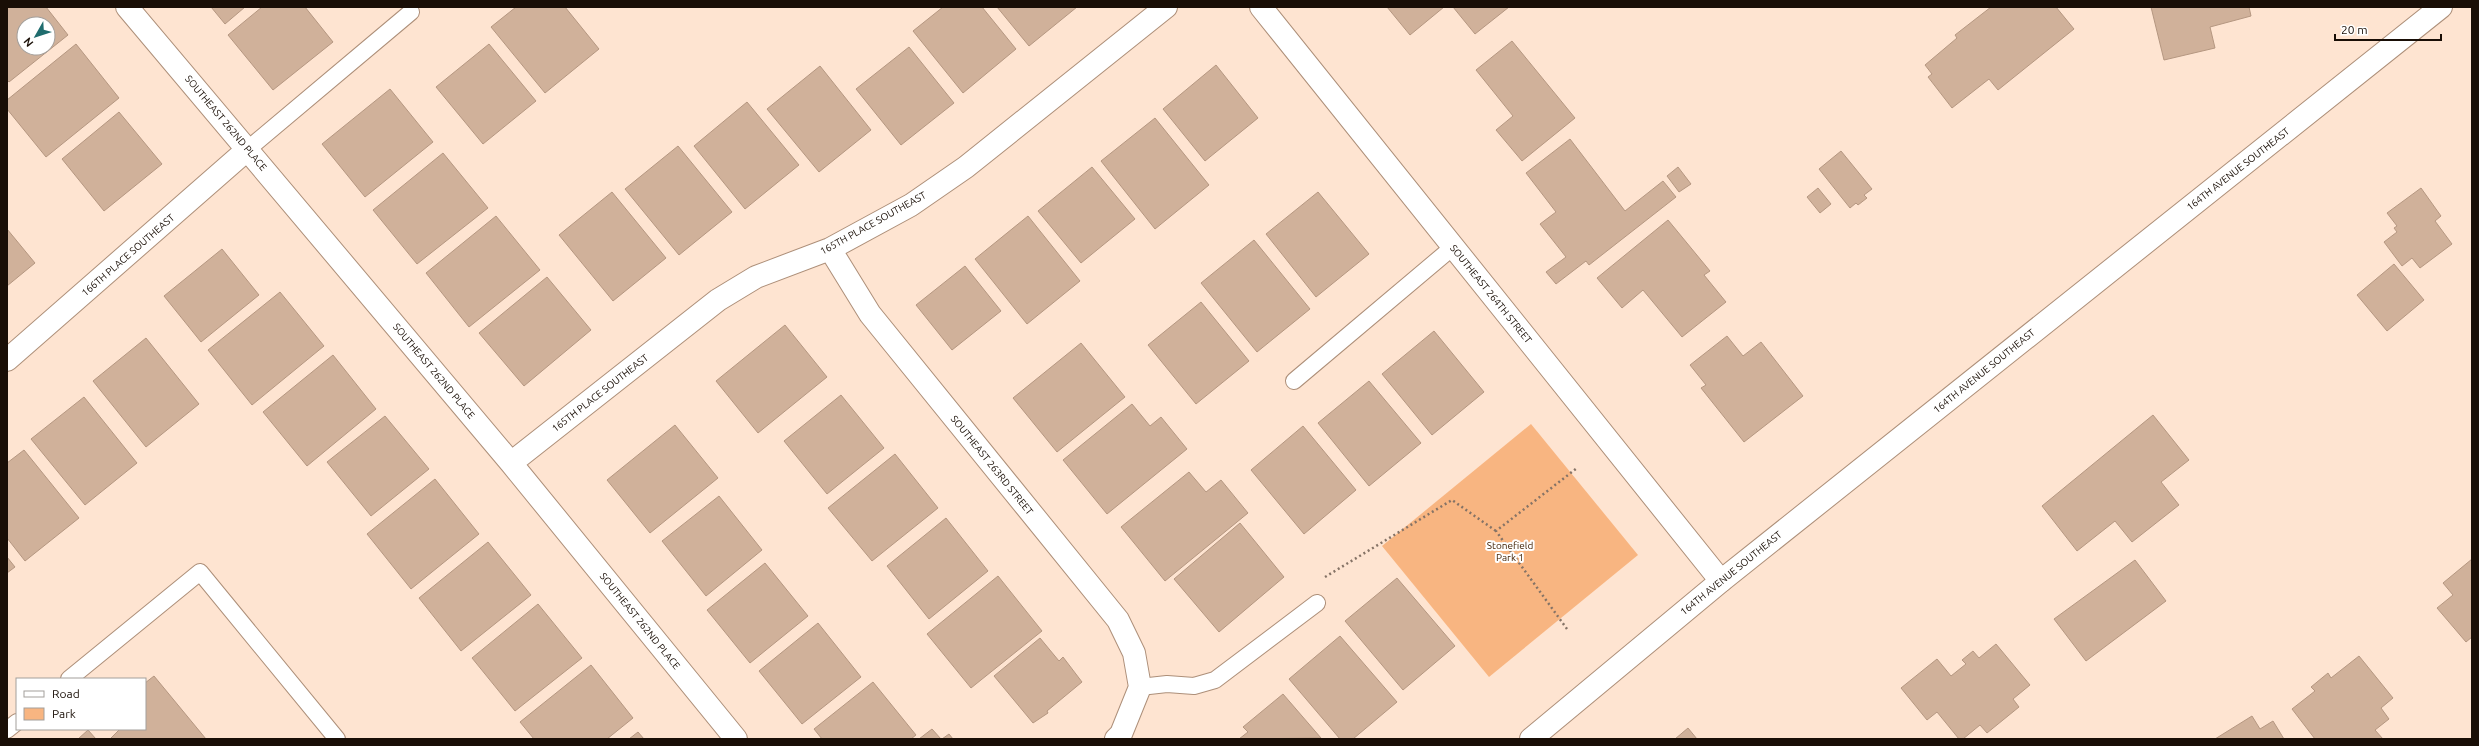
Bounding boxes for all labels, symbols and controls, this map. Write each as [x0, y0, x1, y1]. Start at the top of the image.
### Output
north arrow [16, 16, 56, 56]
scale bar [2335, 16, 2441, 42]
text: 20 m [2341, 23, 2368, 36]
text: N [21, 35, 35, 49]
street label: SOUTHEAST 262ND PLACE [183, 73, 269, 173]
street label: 164TH AVENUE SOUTHEAST [2185, 125, 2292, 212]
street label: 165TH PLACE SOUTHEAST [818, 189, 928, 257]
street label: 166TH PLACE SOUTHEAST [79, 212, 177, 298]
street label: SOUTHEAST 264TH STREET [1448, 243, 1534, 346]
street label: SOUTHEAST 262ND PLACE [391, 321, 477, 421]
street label: 164TH AVENUE SOUTHEAST [1931, 326, 2037, 415]
street label: 165TH PLACE SOUTHEAST [550, 352, 651, 434]
street label: SOUTHEAST 263RD STREET [949, 413, 1036, 517]
street label: 164TH AVENUE SOUTHEAST [1678, 528, 1784, 617]
park label: Stonefield Park 1 [1487, 540, 1533, 563]
street label: SOUTHEAST 262ND PLACE [598, 571, 683, 672]
legend [16, 678, 146, 730]
text: Road [52, 687, 80, 700]
text: Park [52, 707, 76, 720]

